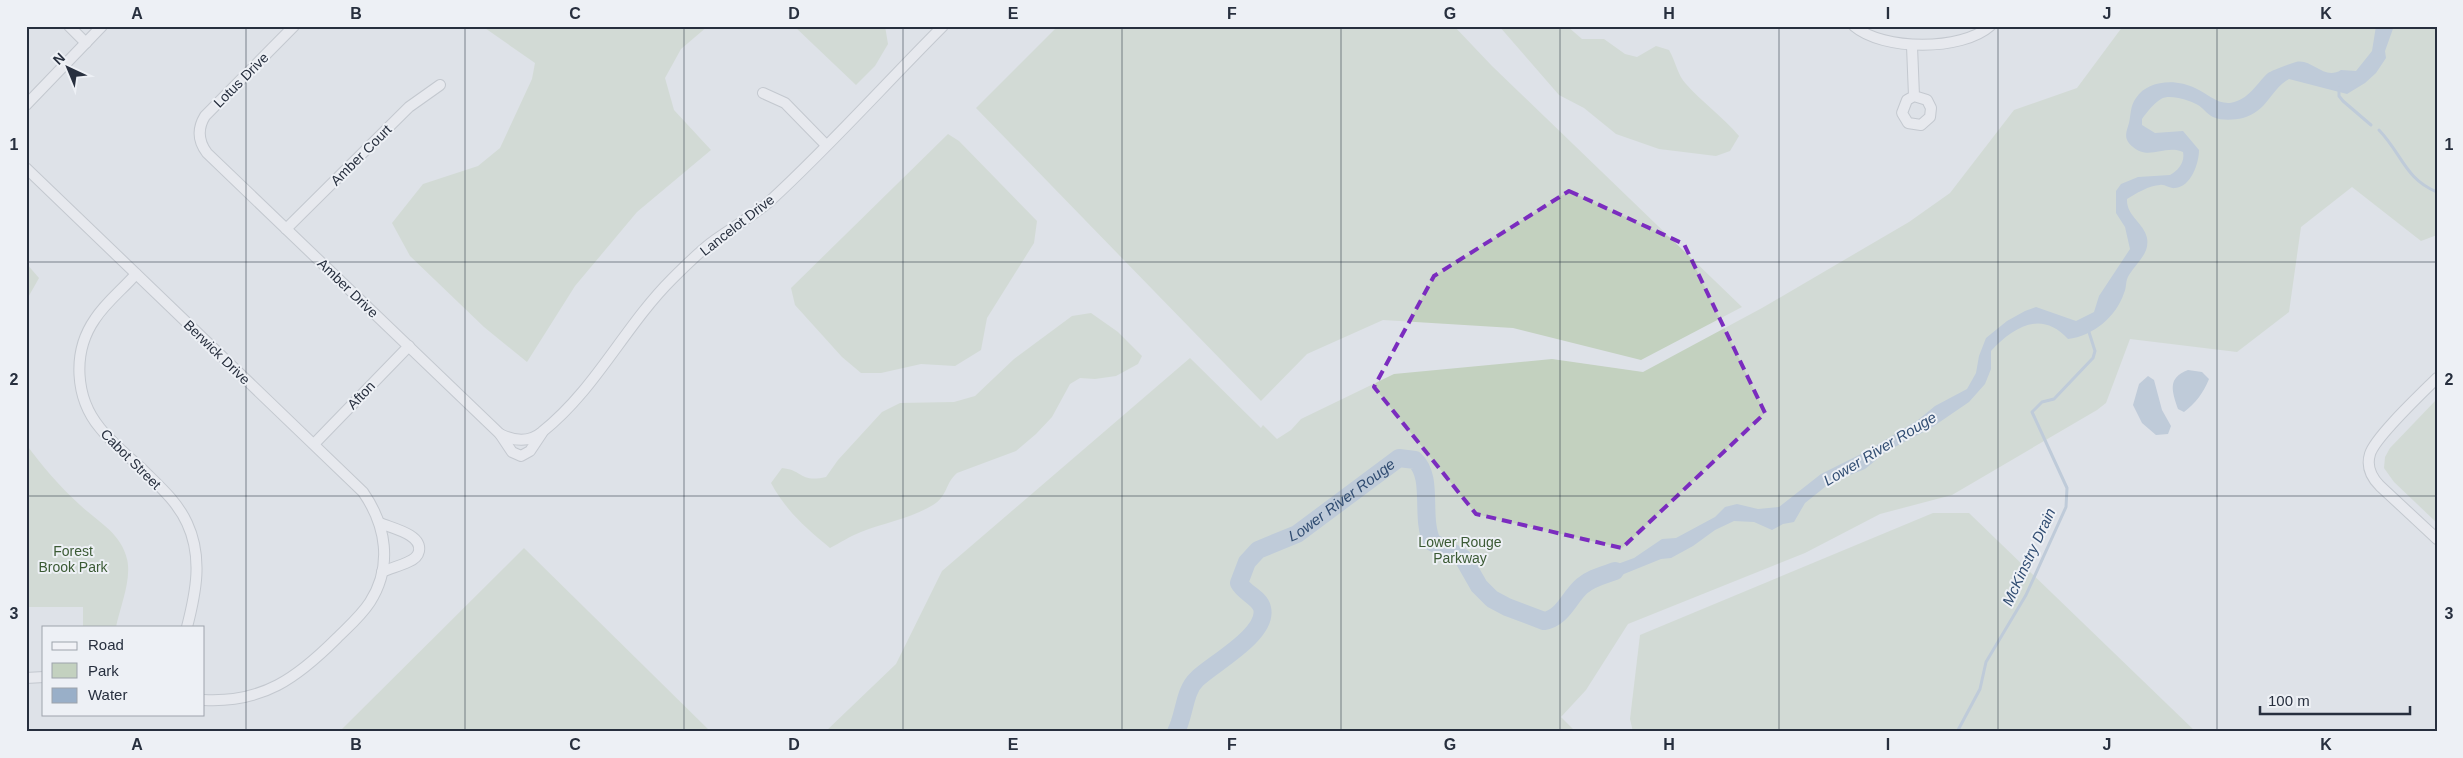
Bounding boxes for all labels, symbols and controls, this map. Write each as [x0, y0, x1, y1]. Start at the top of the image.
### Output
text: A [131, 5, 143, 22]
text: B [350, 5, 362, 22]
text: C [569, 5, 581, 22]
text: D [788, 5, 800, 22]
text: E [1008, 5, 1019, 22]
text: F [1227, 5, 1237, 22]
text: G [1444, 5, 1456, 22]
text: H [1663, 5, 1675, 22]
text: I [1886, 5, 1890, 22]
text: J [2103, 5, 2111, 22]
text: K [2320, 5, 2332, 22]
north arrow [42, 42, 92, 92]
text: N [50, 49, 68, 68]
street label: Lotus Drive [210, 49, 272, 111]
street label: Amber Court [327, 121, 395, 189]
text: 1 [10, 136, 19, 153]
text: 1 [2445, 136, 2454, 153]
street label: Lancelot Drive [697, 191, 777, 259]
street label: Amber Drive [314, 255, 382, 321]
street label: Berwick Drive [181, 317, 253, 388]
text: 2 [10, 371, 19, 388]
text: 2 [2445, 371, 2454, 388]
street label: Afton [344, 378, 378, 412]
water label: Lower River Rouge [1820, 408, 1939, 489]
street label: Cabot Street [98, 426, 165, 493]
water label: Lower River Rouge [1286, 455, 1398, 545]
water label: McKinstry Drain [1998, 505, 2059, 608]
park label: Lower Rouge Parkway [1418, 534, 1502, 566]
park label: Forest Brook Park [38, 543, 109, 575]
text: 3 [10, 605, 19, 622]
text: 3 [2445, 605, 2454, 622]
legend [42, 626, 205, 716]
text: Road [88, 636, 124, 653]
text: Park [88, 662, 119, 679]
scale bar [2260, 683, 2410, 715]
text: Water [88, 686, 127, 703]
text: 100 m [2268, 692, 2310, 709]
text: A [131, 736, 143, 753]
text: B [350, 736, 362, 753]
text: C [569, 736, 581, 753]
text: D [788, 736, 800, 753]
text: E [1008, 736, 1019, 753]
text: F [1227, 736, 1237, 753]
text: G [1444, 736, 1456, 753]
text: H [1663, 736, 1675, 753]
text: I [1886, 736, 1890, 753]
text: J [2103, 736, 2111, 753]
text: K [2320, 736, 2332, 753]

